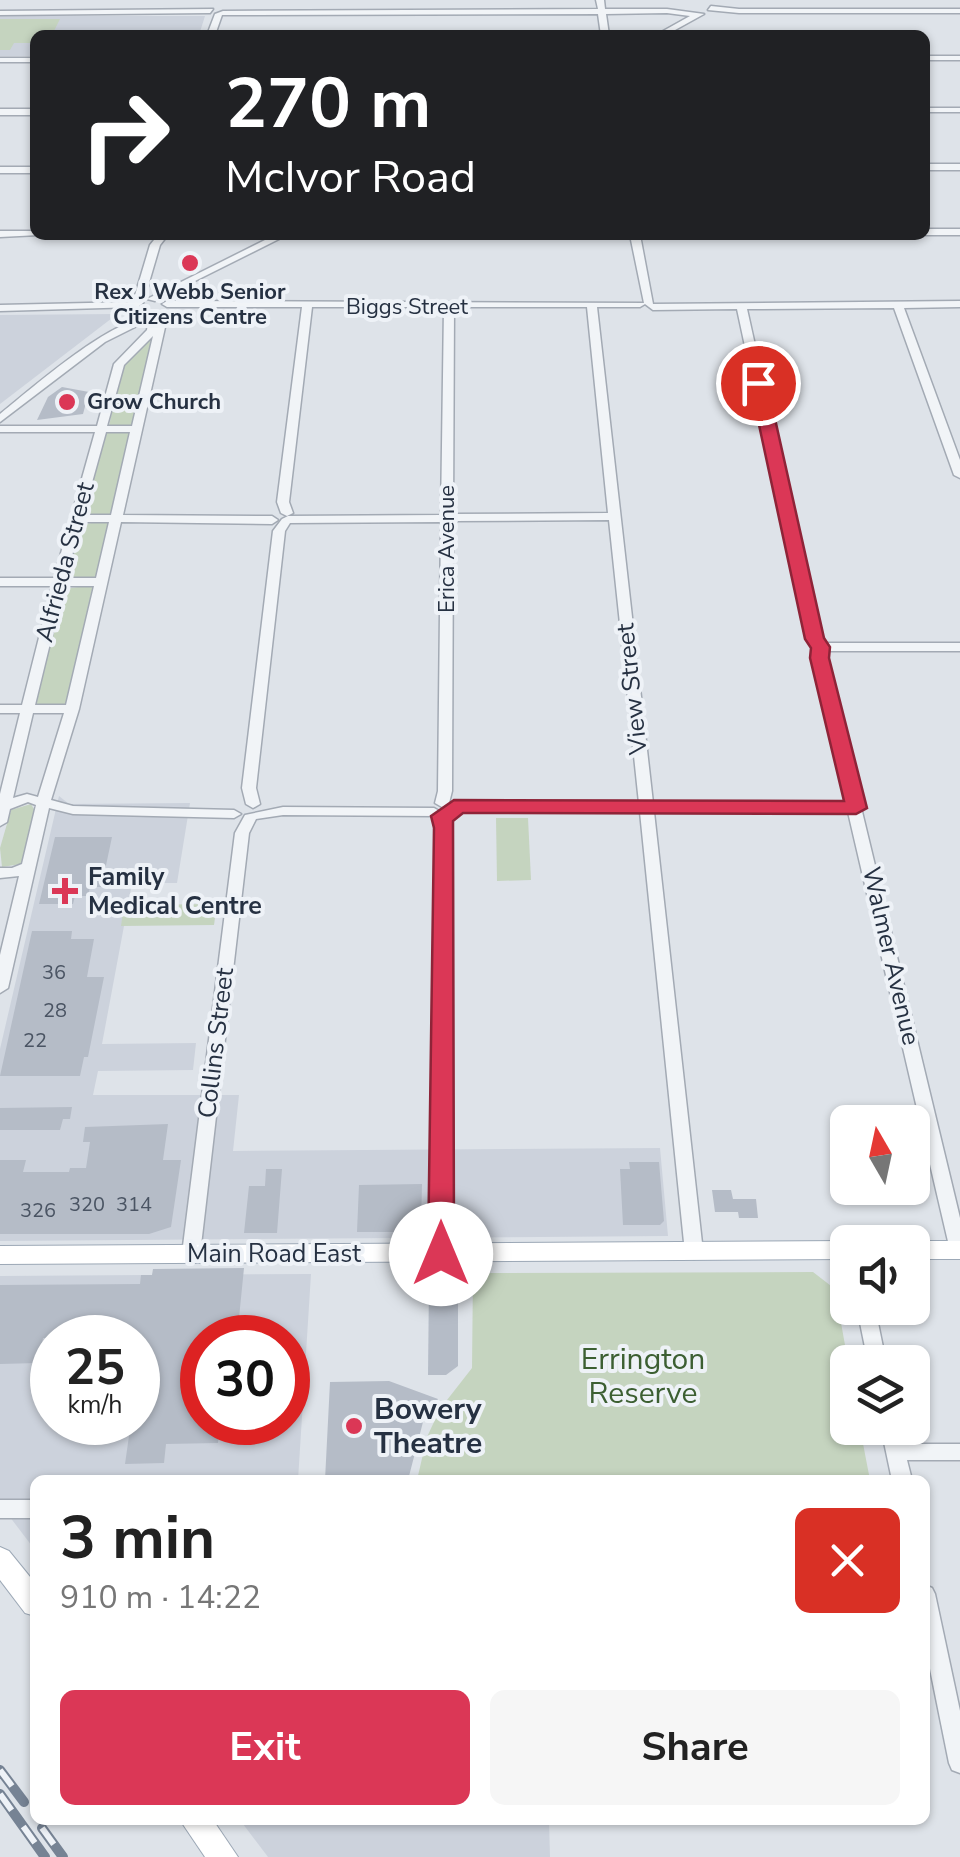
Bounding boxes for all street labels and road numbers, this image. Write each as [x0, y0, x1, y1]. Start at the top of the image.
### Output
street label: Biggs Street [346, 292, 468, 322]
street label: Alfrieda Street [27, 478, 103, 646]
street label: Erica Avenue [432, 485, 462, 613]
street label: View Street [608, 621, 656, 757]
street label: Walmer Avenue [854, 864, 928, 1048]
street label: Collins Street [190, 966, 242, 1120]
street label: Main Road East [187, 1237, 361, 1271]

